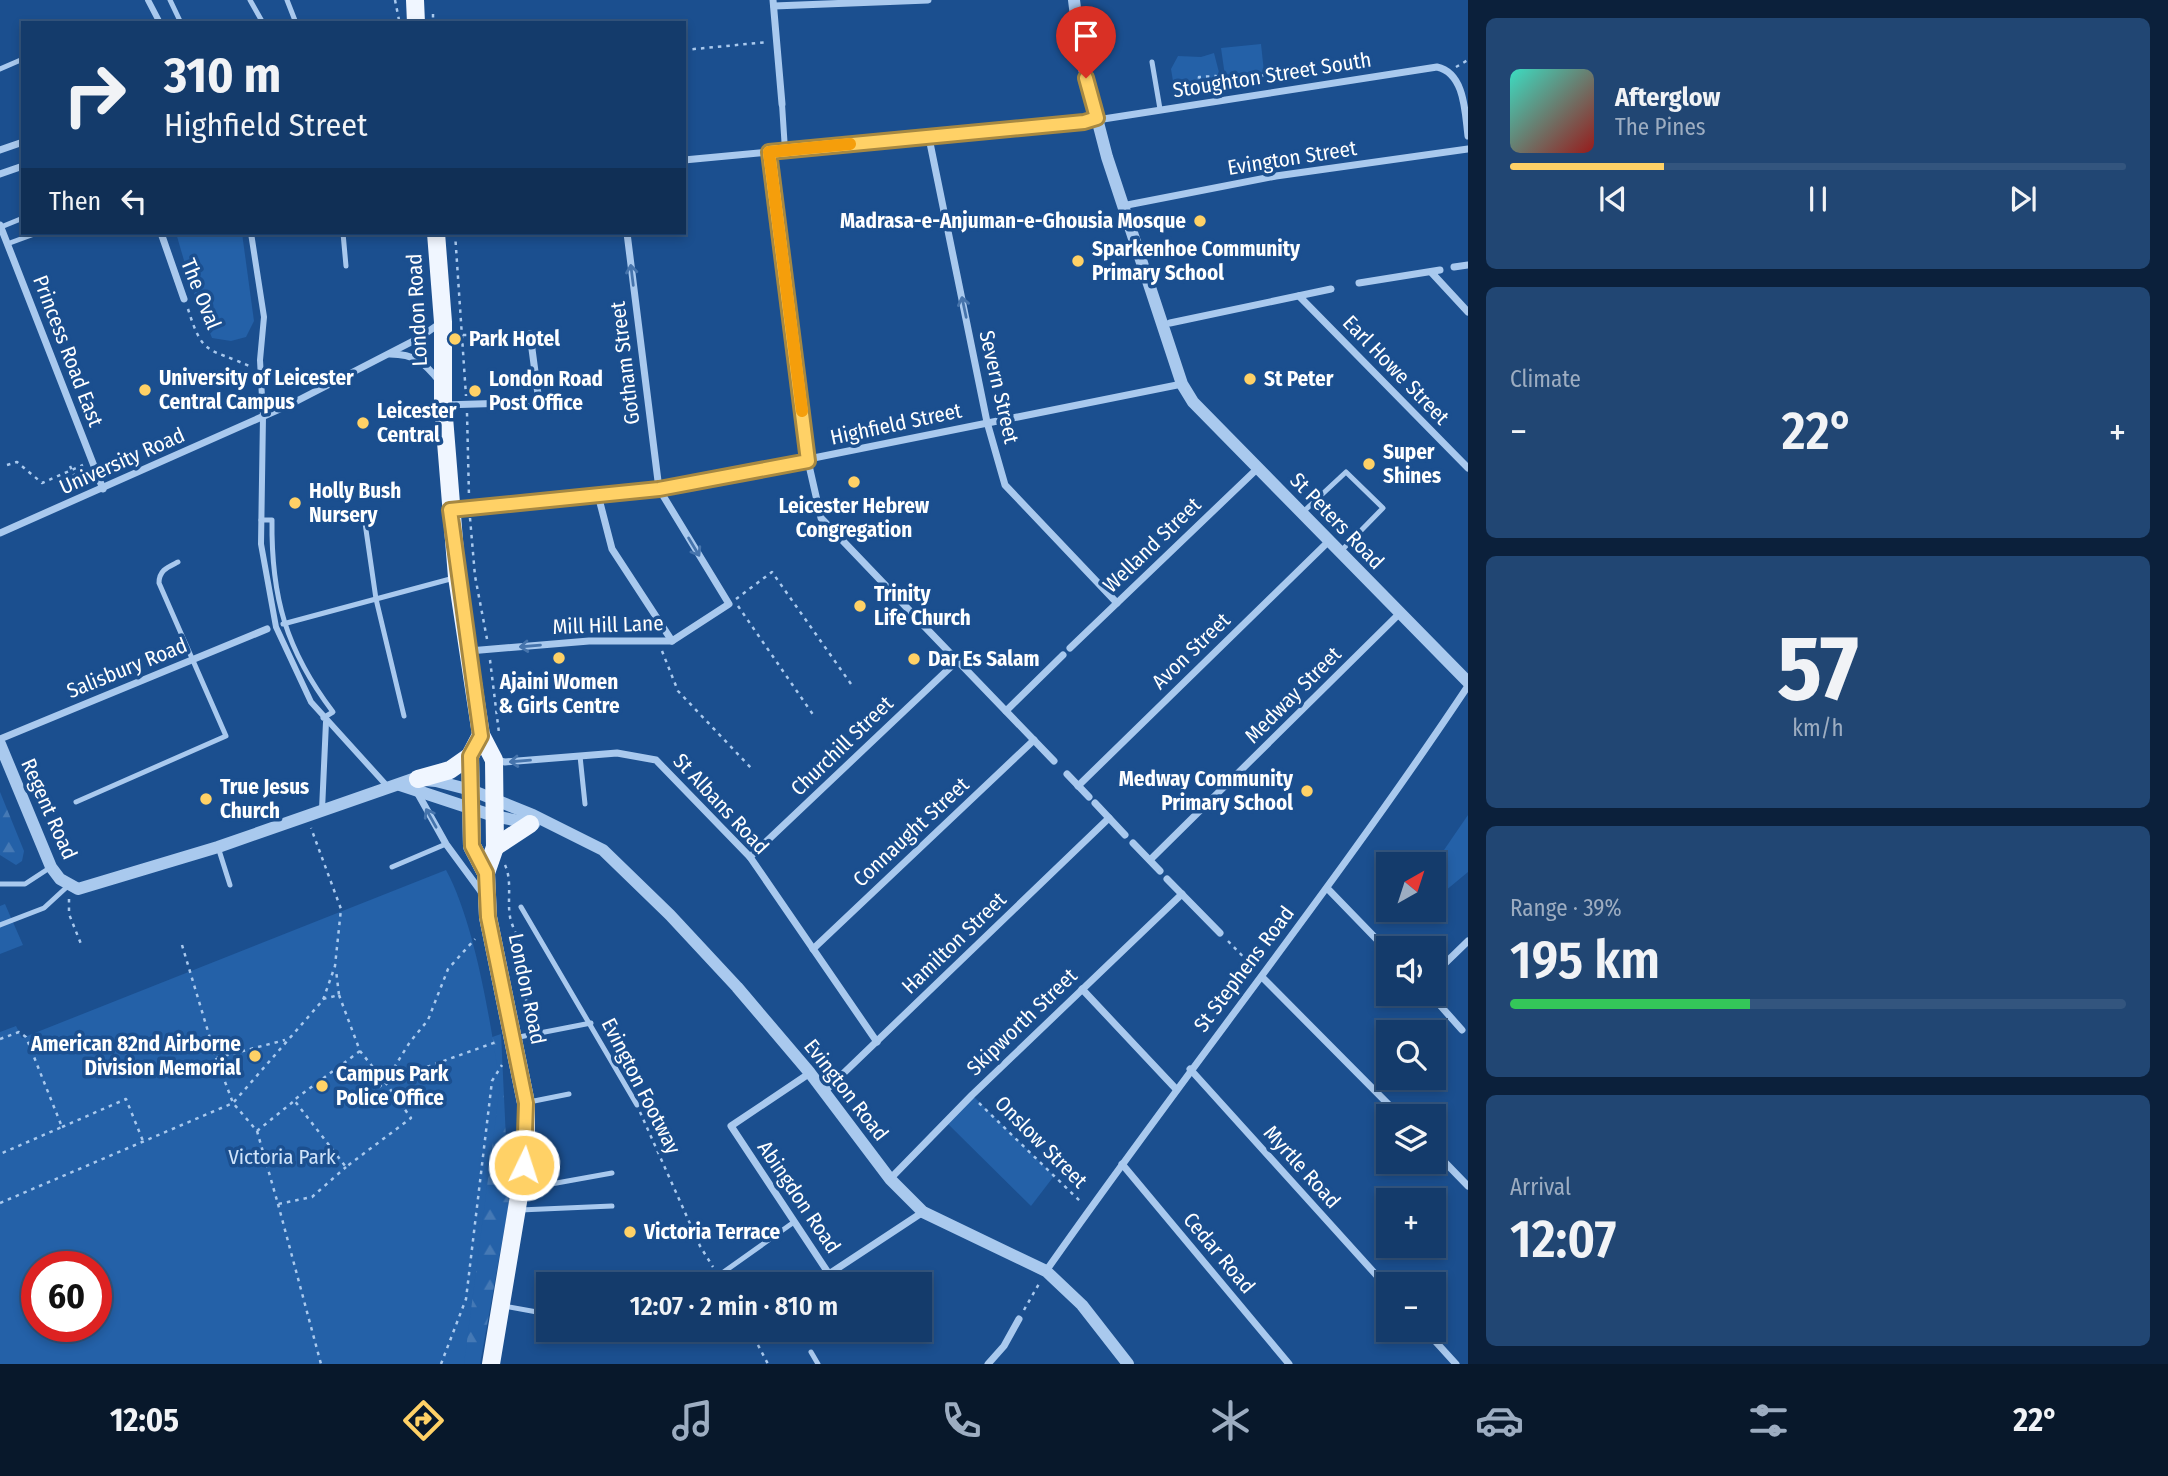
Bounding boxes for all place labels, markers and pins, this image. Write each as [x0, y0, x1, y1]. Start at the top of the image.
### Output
pin [1056, 6, 1116, 78]
place label: Madrasa-e-Anjuman-e-Ghousia Mosque [840, 208, 1186, 234]
marker: Madrasa-e-Anjuman-e-Ghousia Mosque [1192, 213, 1208, 229]
place label: Sparkenhoe Community Primary School [1092, 236, 1301, 286]
marker: Sparkenhoe Community Primary School [1070, 253, 1086, 269]
place label: Park Hotel [469, 326, 560, 352]
marker: Park Hotel [447, 331, 463, 347]
place label: University of Leicester Central Campus [159, 365, 354, 415]
place label: London Road Post Office [489, 366, 603, 416]
place label: St Peter [1264, 366, 1334, 392]
marker: St Peter [1242, 371, 1258, 387]
marker: University of Leicester Central Campus [137, 382, 153, 398]
marker: London Road Post Office [467, 383, 483, 399]
place label: Leicester Central [377, 398, 457, 448]
marker: Leicester Central [355, 415, 371, 431]
place label: Super Shines [1383, 439, 1441, 489]
marker: Super Shines [1361, 456, 1377, 472]
marker: Leicester Hebrew Congregation [846, 474, 862, 490]
place label: Holly Bush Nursery [309, 478, 401, 528]
place label: Leicester Hebrew Congregation [779, 493, 930, 543]
marker: Holly Bush Nursery [287, 495, 303, 511]
place label: Trinity Life Church [874, 581, 971, 631]
marker: Trinity Life Church [852, 598, 868, 614]
place label: Dar Es Salam [928, 646, 1039, 672]
marker: Ajaini Women & Girls Centre [551, 650, 567, 666]
marker: Dar Es Salam [906, 651, 922, 667]
place label: Ajaini Women & Girls Centre [498, 669, 620, 719]
place label: Medway Community Primary School [1119, 766, 1294, 816]
place label: True Jesus Church [220, 774, 309, 824]
marker: Medway Community Primary School [1299, 783, 1315, 799]
marker: True Jesus Church [198, 791, 214, 807]
place label: American 82nd Airborne Division Memorial [30, 1031, 241, 1081]
marker: American 82nd Airborne Division Memorial [247, 1048, 263, 1064]
place label: Campus Park Police Office [336, 1061, 449, 1111]
marker: Campus Park Police Office [314, 1078, 330, 1094]
place label: Victoria Terrace [643, 1219, 780, 1245]
marker: Victoria Terrace [622, 1224, 638, 1240]

